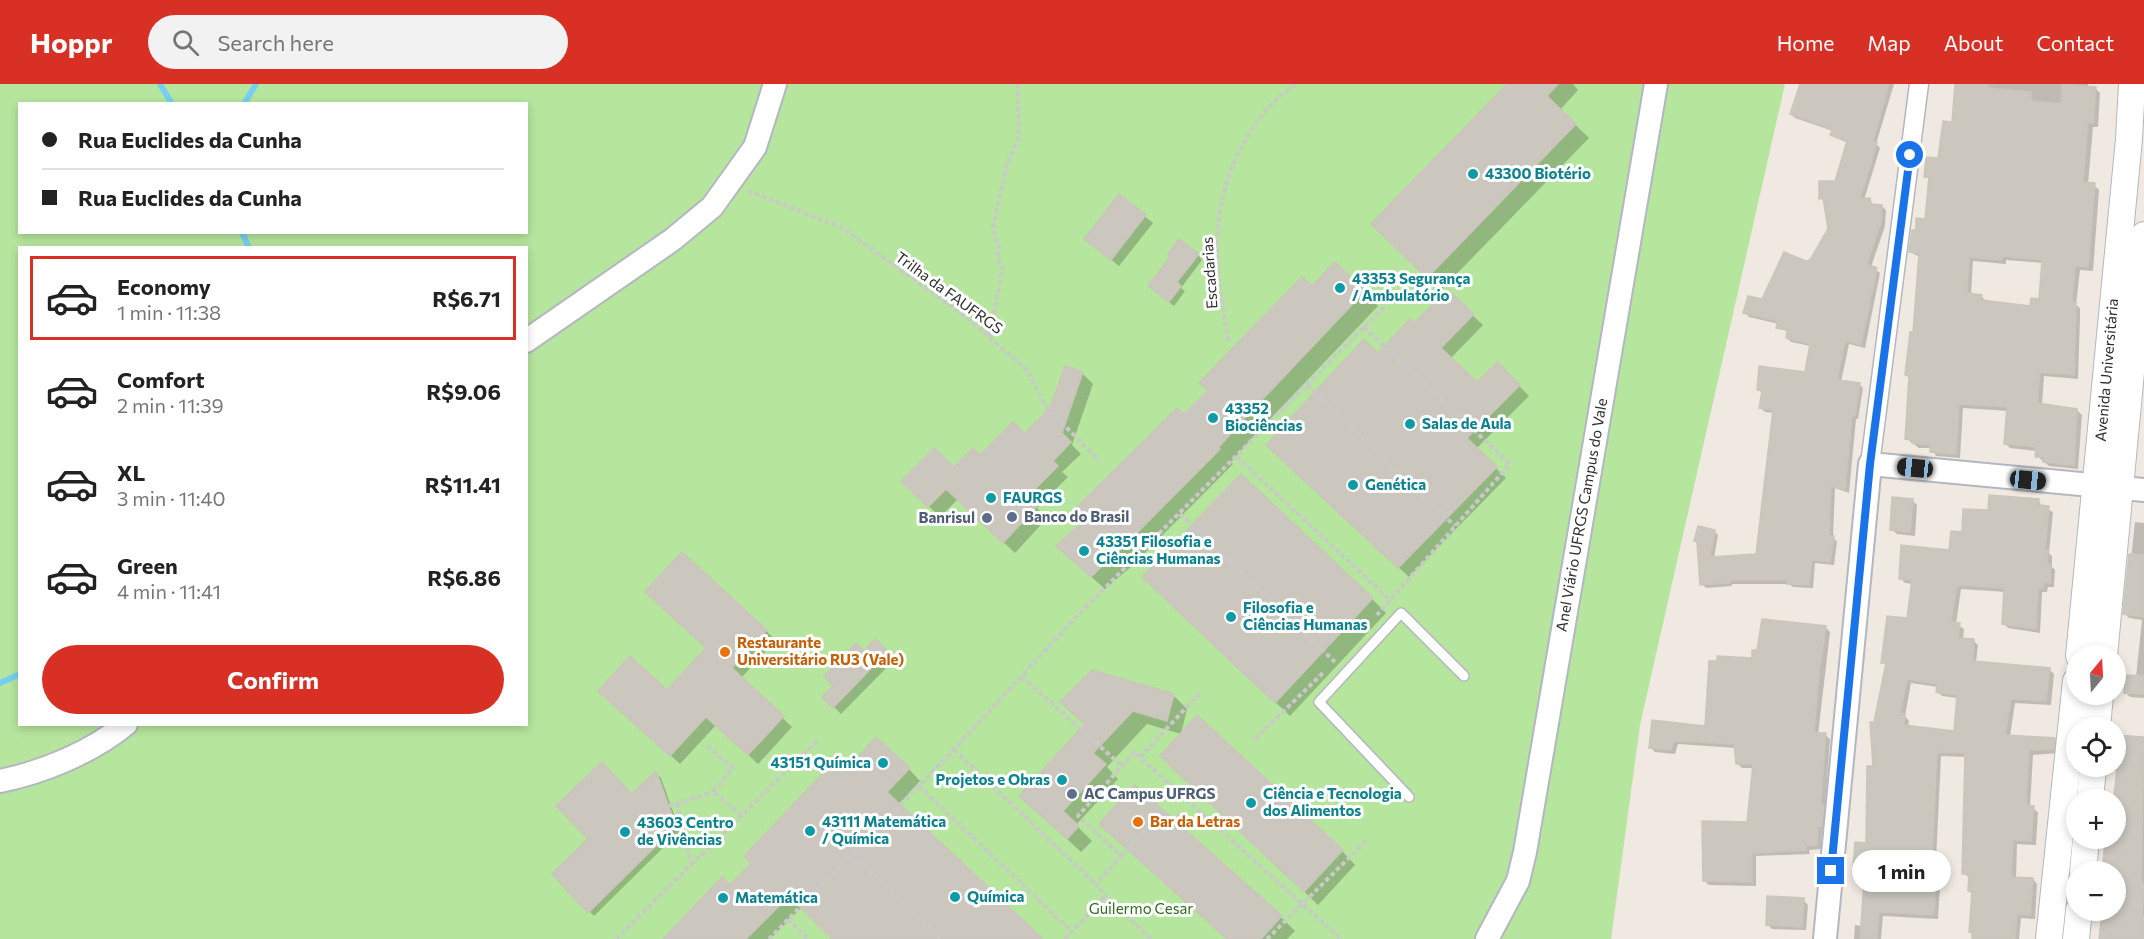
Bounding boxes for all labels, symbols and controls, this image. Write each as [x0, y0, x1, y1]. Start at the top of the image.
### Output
search box [148, 15, 568, 69]
text: Hoppr [30, 25, 112, 59]
icon: search [169, 26, 202, 59]
text: Search here [217, 29, 334, 56]
text: Home [1777, 30, 1834, 55]
text: Map [1867, 30, 1911, 55]
text: About [1944, 30, 2003, 55]
text: Contact [2036, 30, 2114, 55]
text: Rua Euclides da Cunha [78, 126, 302, 153]
route start [1896, 141, 1923, 168]
place label: 43300 Biotério [1485, 164, 1591, 182]
marker: 43300 Biotério [1466, 167, 1480, 181]
text: Rua Euclides da Cunha [78, 184, 302, 211]
street label: Escadarias [1198, 236, 1220, 310]
street label: Trilha da FAUFRGS [893, 247, 1007, 337]
place label: 43353 Segurança / Ambulatório [1352, 269, 1471, 304]
icon: car [45, 271, 99, 325]
text: Economy [117, 273, 211, 300]
marker: 43353 Segurança / Ambulatório [1333, 281, 1347, 295]
text: R$6.71 [432, 285, 501, 312]
street label: Avenida Universitária [2091, 298, 2121, 442]
text: 1 min · 11:38 [117, 300, 221, 324]
icon: car [45, 364, 99, 418]
text: Comfort [117, 366, 205, 393]
text: R$9.06 [426, 378, 501, 405]
text: 2 min · 11:39 [117, 393, 224, 417]
street label: Anel Viário UFRGS Campus do Vale [1552, 397, 1610, 633]
place label: 43352 Biociências [1225, 399, 1302, 434]
marker: 43352 Biociências [1206, 411, 1220, 425]
place label: Salas de Aula [1422, 414, 1512, 432]
marker: Salas de Aula [1403, 417, 1417, 431]
icon: car [45, 457, 99, 511]
car [1896, 457, 1934, 479]
text: XL [117, 459, 145, 486]
car [2009, 469, 2047, 491]
text: R$11.41 [425, 471, 501, 498]
place label: Genética [1365, 475, 1426, 493]
marker: Genética [1346, 478, 1360, 492]
text: 3 min · 11:40 [117, 486, 226, 510]
place label: FAURGS [1003, 488, 1062, 506]
marker: FAURGS [984, 491, 998, 505]
place label: Banco do Brasil [1024, 507, 1129, 525]
place label: Banrisul [918, 508, 975, 526]
marker: Banco do Brasil [1005, 510, 1019, 524]
marker: Banrisul [980, 511, 994, 525]
place label: 43351 Filosofia e Ciências Humanas [1096, 532, 1221, 567]
marker: 43351 Filosofia e Ciências Humanas [1077, 544, 1091, 558]
icon: car [45, 550, 99, 604]
text: Green [117, 552, 178, 579]
text: R$6.86 [427, 564, 501, 591]
text: 4 min · 11:41 [117, 579, 221, 603]
place label: Filosofia e Ciências Humanas [1243, 598, 1368, 633]
marker: Filosofia e Ciências Humanas [1224, 610, 1238, 624]
place label: Restaurante Universitário RU3 (Vale) [737, 633, 904, 668]
button: Confirm [42, 645, 504, 714]
marker: Restaurante Universitário RU3 (Vale) [718, 645, 732, 659]
north arrow [2066, 645, 2126, 705]
map controls [2066, 645, 2126, 921]
button: locate [2066, 717, 2126, 777]
place label: 43151 Química [770, 753, 871, 771]
marker: 43151 Química [876, 756, 890, 770]
place label: Projetos e Obras [936, 770, 1050, 788]
marker: Projetos e Obras [1055, 773, 1069, 787]
place label: AC Campus UFRGS [1084, 784, 1216, 802]
place label: Ciência e Tecnologia dos Alimentos [1263, 784, 1402, 819]
marker: AC Campus UFRGS [1065, 787, 1079, 801]
button: + [2066, 789, 2126, 849]
marker: Ciência e Tecnologia dos Alimentos [1244, 796, 1258, 810]
place label: 43111 Matemática / Química [822, 812, 946, 847]
place label: Bar da Letras [1150, 812, 1240, 830]
place label: 43603 Centro de Vivências [637, 813, 734, 848]
marker: Bar da Letras [1131, 815, 1145, 829]
marker: 43111 Matemática / Química [803, 824, 817, 838]
marker: 43603 Centro de Vivências [618, 825, 632, 839]
callout: 1 min [1852, 850, 1951, 892]
route end [1817, 857, 1844, 884]
text: 1 min [1878, 859, 1925, 883]
button: − [2066, 861, 2126, 921]
place label: Química [967, 887, 1024, 905]
place label: Matemática [735, 888, 818, 906]
marker: Química [948, 890, 962, 904]
marker: Matemática [716, 891, 730, 905]
park label: Guilermo Cesar [1089, 899, 1193, 917]

